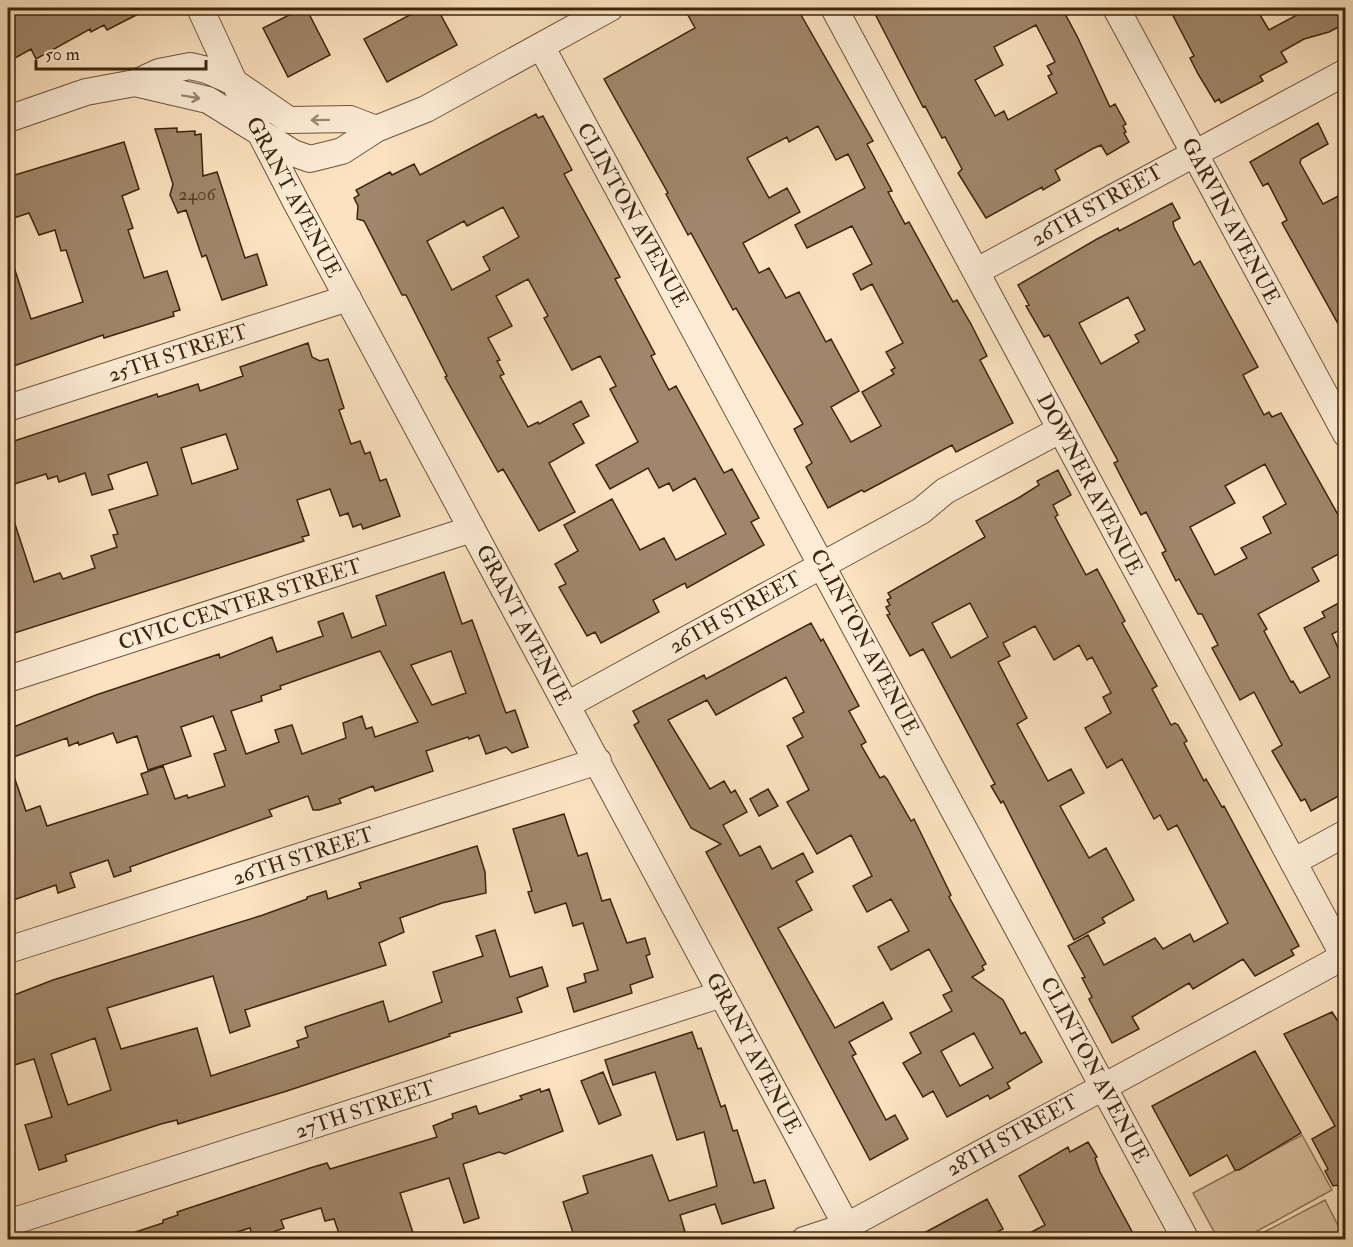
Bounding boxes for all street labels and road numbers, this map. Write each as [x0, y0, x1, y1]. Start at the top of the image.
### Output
street label: GRANT AVENUE [240, 112, 347, 282]
street label: CLINTON AVENUE [571, 118, 695, 312]
street label: GARVIN AVENUE [1175, 133, 1286, 309]
street label: 26TH STREET [1027, 158, 1168, 253]
street label: 25TH STREET [105, 318, 252, 389]
street label: DOWNER AVENUE [1030, 389, 1149, 580]
street label: GRANT AVENUE [470, 540, 577, 710]
street label: CLINTON AVENUE [804, 544, 925, 740]
street label: CIVIC CENTER STREET [115, 552, 366, 657]
street label: 26TH STREET [665, 565, 806, 660]
street label: 26TH STREET [229, 821, 377, 892]
street label: GRANT AVENUE [700, 968, 807, 1138]
street label: CLINTON AVENUE [1034, 972, 1155, 1168]
street label: 27TH STREET [292, 1074, 439, 1145]
street label: 28TH STREET [942, 1088, 1083, 1183]

